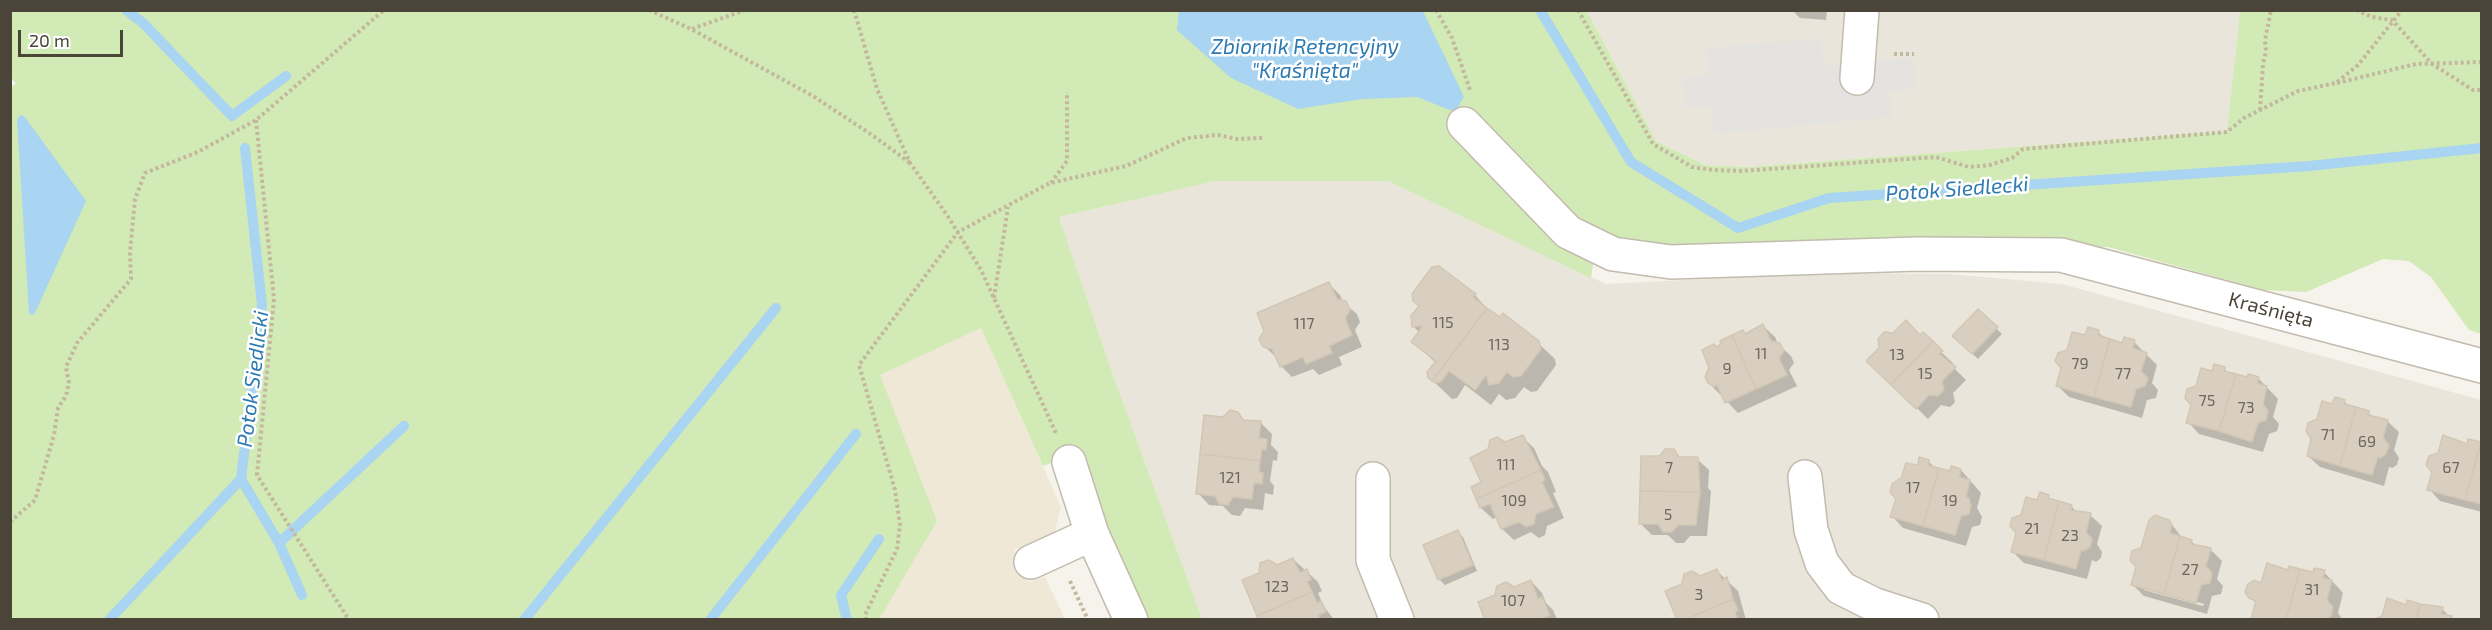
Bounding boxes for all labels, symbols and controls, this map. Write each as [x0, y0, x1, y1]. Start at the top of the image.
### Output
scale bar [21, 18, 126, 56]
text: 20 m [29, 29, 70, 51]
water label: Zbiornik Retencyjny "Kraśnięta" [1211, 34, 1399, 84]
water label: Potok Siedlecki [1885, 171, 2029, 207]
street label: Kraśnięta [2226, 287, 2316, 333]
water label: Potok Siedlicki [232, 309, 274, 449]
house number: 115 [1432, 313, 1454, 333]
house number: 117 [1294, 314, 1314, 334]
house number: 113 [1488, 335, 1510, 355]
house number: 11 [1755, 344, 1767, 364]
house number: 13 [1889, 345, 1905, 365]
house number: 79 [2071, 354, 2089, 374]
house number: 9 [1722, 359, 1732, 379]
house number: 15 [1918, 364, 1932, 384]
house number: 77 [2115, 364, 2131, 384]
house number: 75 [2199, 391, 2215, 411]
house number: 73 [2237, 398, 2255, 418]
house number: 71 [2321, 425, 2335, 445]
house number: 69 [2358, 432, 2376, 452]
house number: 111 [1496, 455, 1516, 475]
house number: 7 [1665, 458, 1673, 478]
house number: 67 [2442, 458, 2460, 478]
house number: 121 [1219, 468, 1241, 488]
house number: 17 [1906, 478, 1920, 498]
house number: 109 [1501, 491, 1527, 511]
house number: 19 [1942, 491, 1958, 511]
house number: 5 [1664, 505, 1672, 525]
house number: 21 [2024, 519, 2040, 539]
house number: 23 [2061, 526, 2079, 546]
house number: 27 [2181, 560, 2199, 580]
house number: 123 [1265, 577, 1289, 597]
house number: 31 [2304, 580, 2320, 600]
house number: 3 [1695, 585, 1703, 605]
house number: 107 [1501, 591, 1525, 611]

